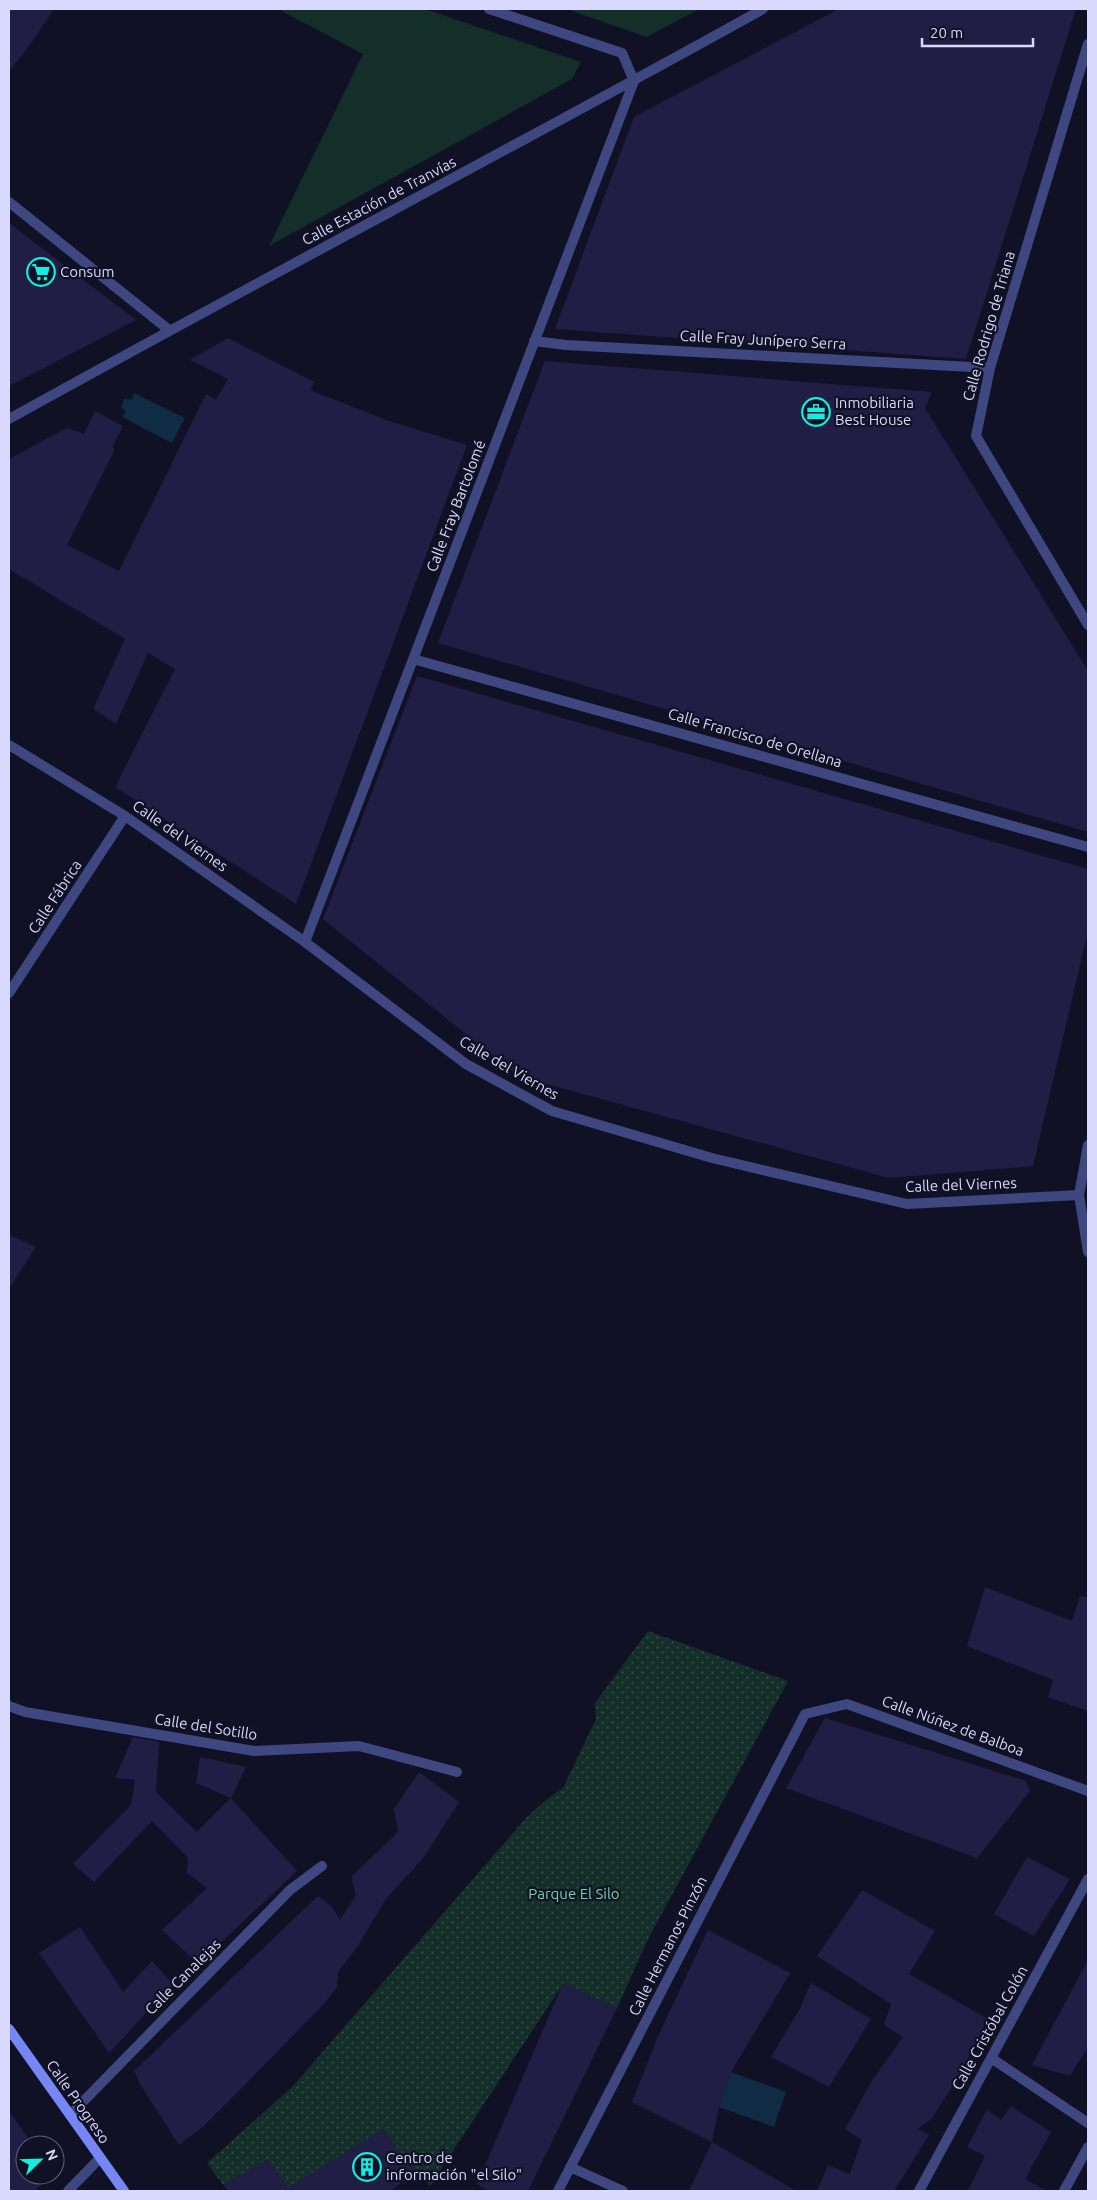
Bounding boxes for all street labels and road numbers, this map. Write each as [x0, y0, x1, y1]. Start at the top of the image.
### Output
street label: Calle Estación de Tranvías [299, 153, 459, 248]
street label: Calle Rodrigo de Triana [959, 249, 1018, 403]
street label: Calle Fray Junípero Serra [679, 327, 847, 352]
street label: Calle Fray Bartolomé [423, 438, 488, 574]
street label: Calle Francisco de Orellana [666, 704, 844, 771]
street label: Calle del Viernes [130, 797, 231, 875]
street label: Calle Fábrica [25, 857, 85, 937]
street label: Calle del Viernes [457, 1032, 562, 1103]
street label: Calle del Viernes [905, 1174, 1017, 1195]
street label: Calle Núñez de Balboa [880, 1692, 1026, 1759]
street label: Calle del Sotillo [154, 1710, 259, 1743]
street label: Calle Hermanos Pinzón [625, 1873, 710, 2018]
street label: Calle Canalejas [141, 1935, 224, 2018]
street label: Calle Cristóbal Colón [948, 1963, 1031, 2093]
street label: Calle Progreso [43, 2057, 113, 2147]

